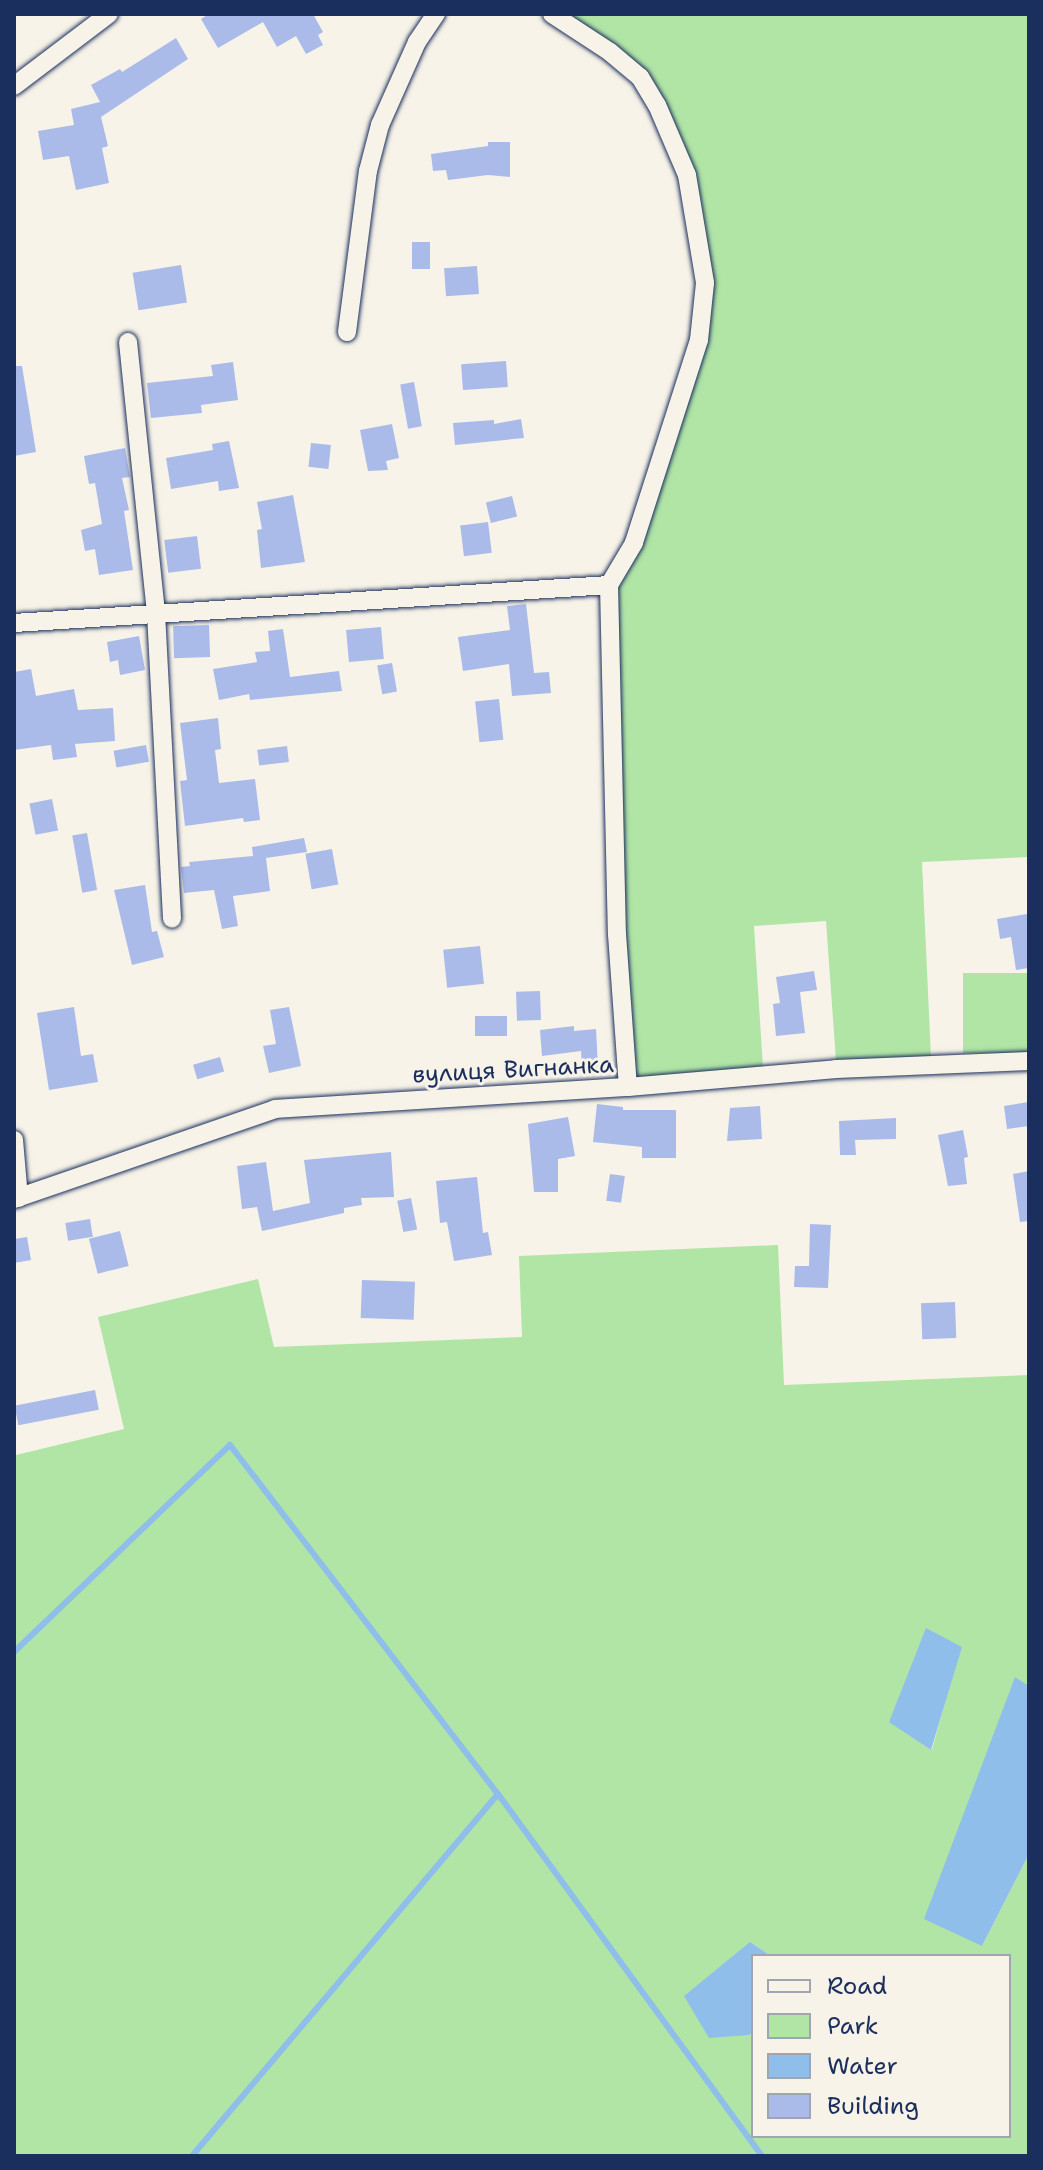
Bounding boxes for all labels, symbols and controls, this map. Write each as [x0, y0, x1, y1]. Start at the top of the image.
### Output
street label: вулиця Вигнанка [412, 1050, 614, 1090]
legend [751, 1954, 1011, 2138]
text: Road [827, 1970, 887, 2002]
text: Park [827, 2010, 879, 2042]
text: Water [827, 2050, 898, 2082]
text: Building [827, 2090, 919, 2122]

